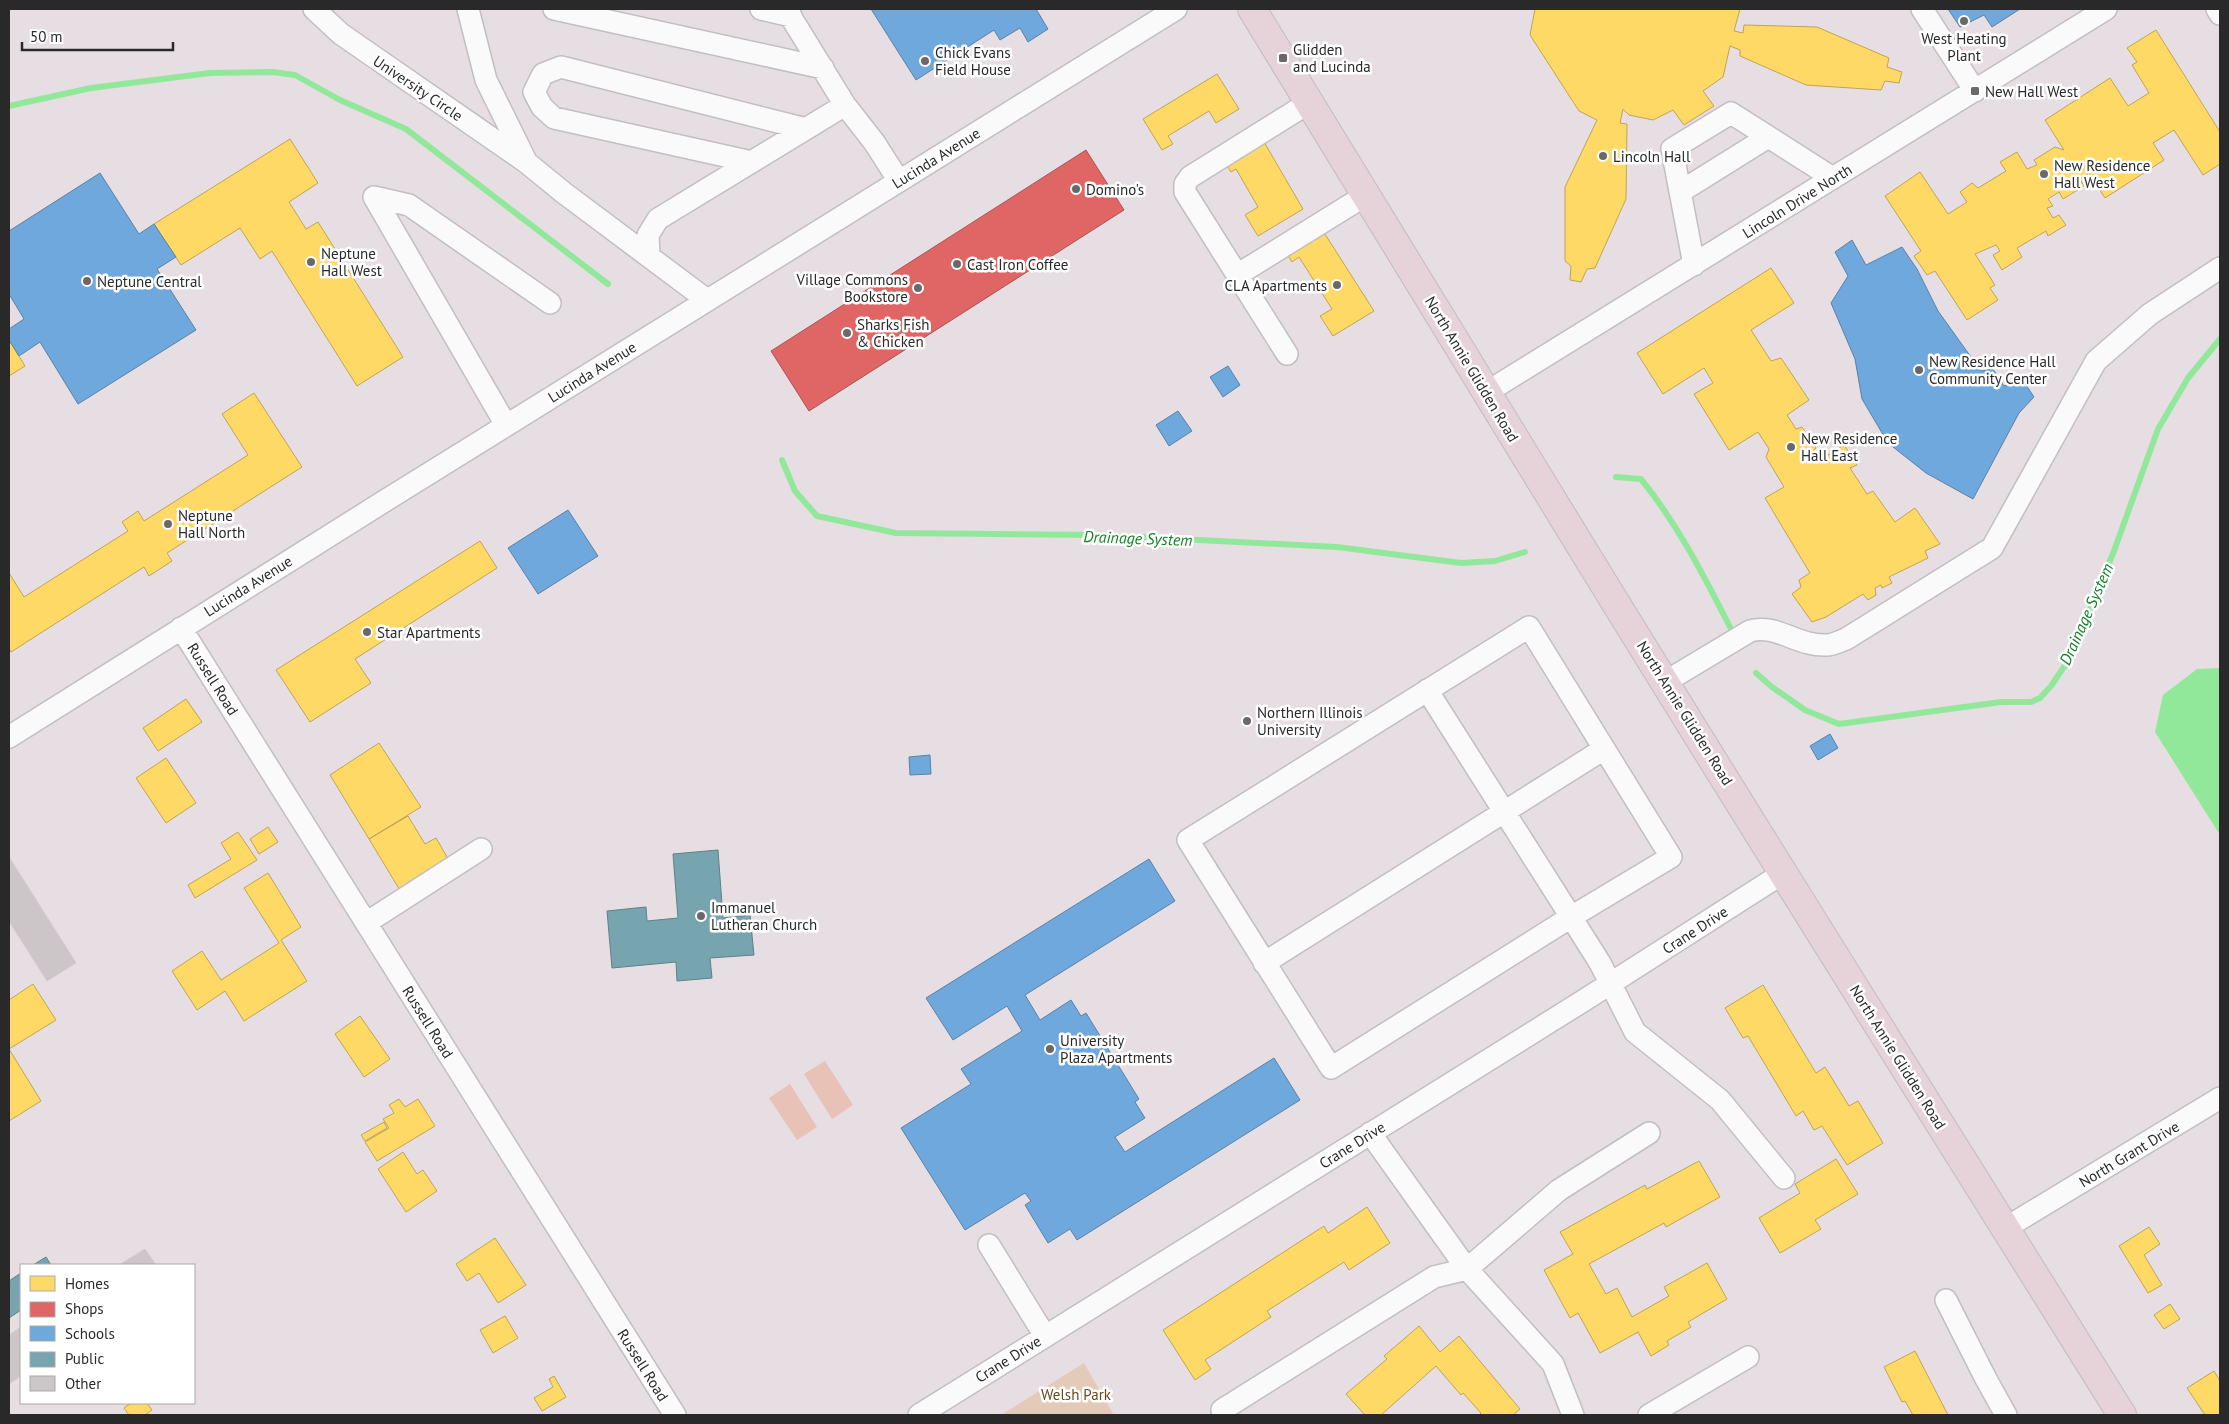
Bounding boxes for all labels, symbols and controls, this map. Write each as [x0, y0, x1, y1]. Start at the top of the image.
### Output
marker: West Heating Plant [1958, 15, 1970, 27]
scale bar [22, 20, 174, 52]
text: 50 m [30, 27, 63, 46]
place label: West Heating Plant [1921, 29, 2007, 65]
place label: Glidden and Lucinda [1293, 40, 1371, 76]
place label: Chick Evans Field House [935, 43, 1011, 79]
street label: University Circle [370, 51, 466, 125]
marker: Glidden and Lucinda [1277, 52, 1289, 64]
marker: Chick Evans Field House [919, 55, 931, 67]
place label: New Hall West [1985, 82, 2078, 101]
marker: New Hall West [1969, 85, 1981, 97]
street label: Lucinda Avenue [888, 123, 984, 193]
place label: Lincoln Hall [1613, 147, 1691, 166]
marker: Lincoln Hall [1597, 150, 1609, 162]
place label: New Residence Hall West [2054, 156, 2150, 192]
street label: Lincoln Drive North [1739, 160, 1855, 242]
marker: New Residence Hall West [2038, 168, 2050, 180]
place label: Domino's [1086, 180, 1144, 199]
marker: Domino's [1070, 183, 1082, 195]
place label: Neptune Hall West [321, 244, 382, 280]
place label: Cast Iron Coffee [967, 255, 1068, 274]
marker: Neptune Hall West [305, 256, 317, 268]
marker: Cast Iron Coffee [951, 258, 963, 270]
place label: Village Commons Bookstore [796, 270, 908, 306]
place label: Neptune Central [97, 272, 202, 291]
marker: Neptune Central [81, 275, 93, 287]
place label: CLA Apartments [1225, 276, 1327, 295]
marker: CLA Apartments [1331, 279, 1343, 291]
marker: Village Commons Bookstore [912, 282, 924, 294]
street label: North Annie Glidden Road [1421, 293, 1523, 445]
place label: Sharks Fish & Chicken [857, 315, 930, 351]
marker: Sharks Fish & Chicken [841, 327, 853, 339]
street label: Lucinda Avenue [544, 337, 640, 407]
place label: New Residence Hall Community Center [1929, 352, 2056, 388]
marker: New Residence Hall Community Center [1913, 364, 1925, 376]
place label: New Residence Hall East [1801, 429, 1897, 465]
marker: New Residence Hall East [1785, 441, 1797, 453]
place label: Neptune Hall North [178, 506, 245, 542]
marker: Neptune Hall North [162, 518, 174, 530]
water label: Drainage System [1083, 526, 1193, 550]
street label: Lucinda Avenue [200, 551, 296, 621]
water label: Drainage System [2055, 560, 2117, 668]
place label: Star Apartments [377, 623, 481, 642]
marker: Star Apartments [361, 626, 373, 638]
street label: North Annie Glidden Road [1633, 637, 1737, 789]
street label: Russell Road [183, 639, 243, 719]
place label: Northern Illinois University [1257, 703, 1363, 739]
marker: Northern Illinois University [1241, 715, 1253, 727]
place label: Immanuel Lutheran Church [711, 898, 817, 934]
street label: Crane Drive [1659, 902, 1731, 958]
marker: Immanuel Lutheran Church [695, 910, 707, 922]
street label: North Annie Glidden Road [1846, 981, 1950, 1133]
street label: Russell Road [398, 982, 458, 1062]
place label: University Plaza Apartments [1060, 1031, 1172, 1067]
marker: University Plaza Apartments [1044, 1043, 1056, 1055]
street label: Crane Drive [1315, 1117, 1389, 1173]
street label: North Grant Drive [2075, 1117, 2183, 1191]
legend [20, 1264, 195, 1404]
text: Homes [65, 1274, 109, 1293]
text: Shops [65, 1299, 104, 1318]
text: Schools [65, 1324, 115, 1343]
street label: Russell Road [613, 1325, 673, 1405]
street label: Crane Drive [971, 1331, 1045, 1387]
text: Public [65, 1349, 104, 1368]
text: Other [65, 1374, 101, 1393]
park label: Welsh Park [1041, 1385, 1112, 1404]

